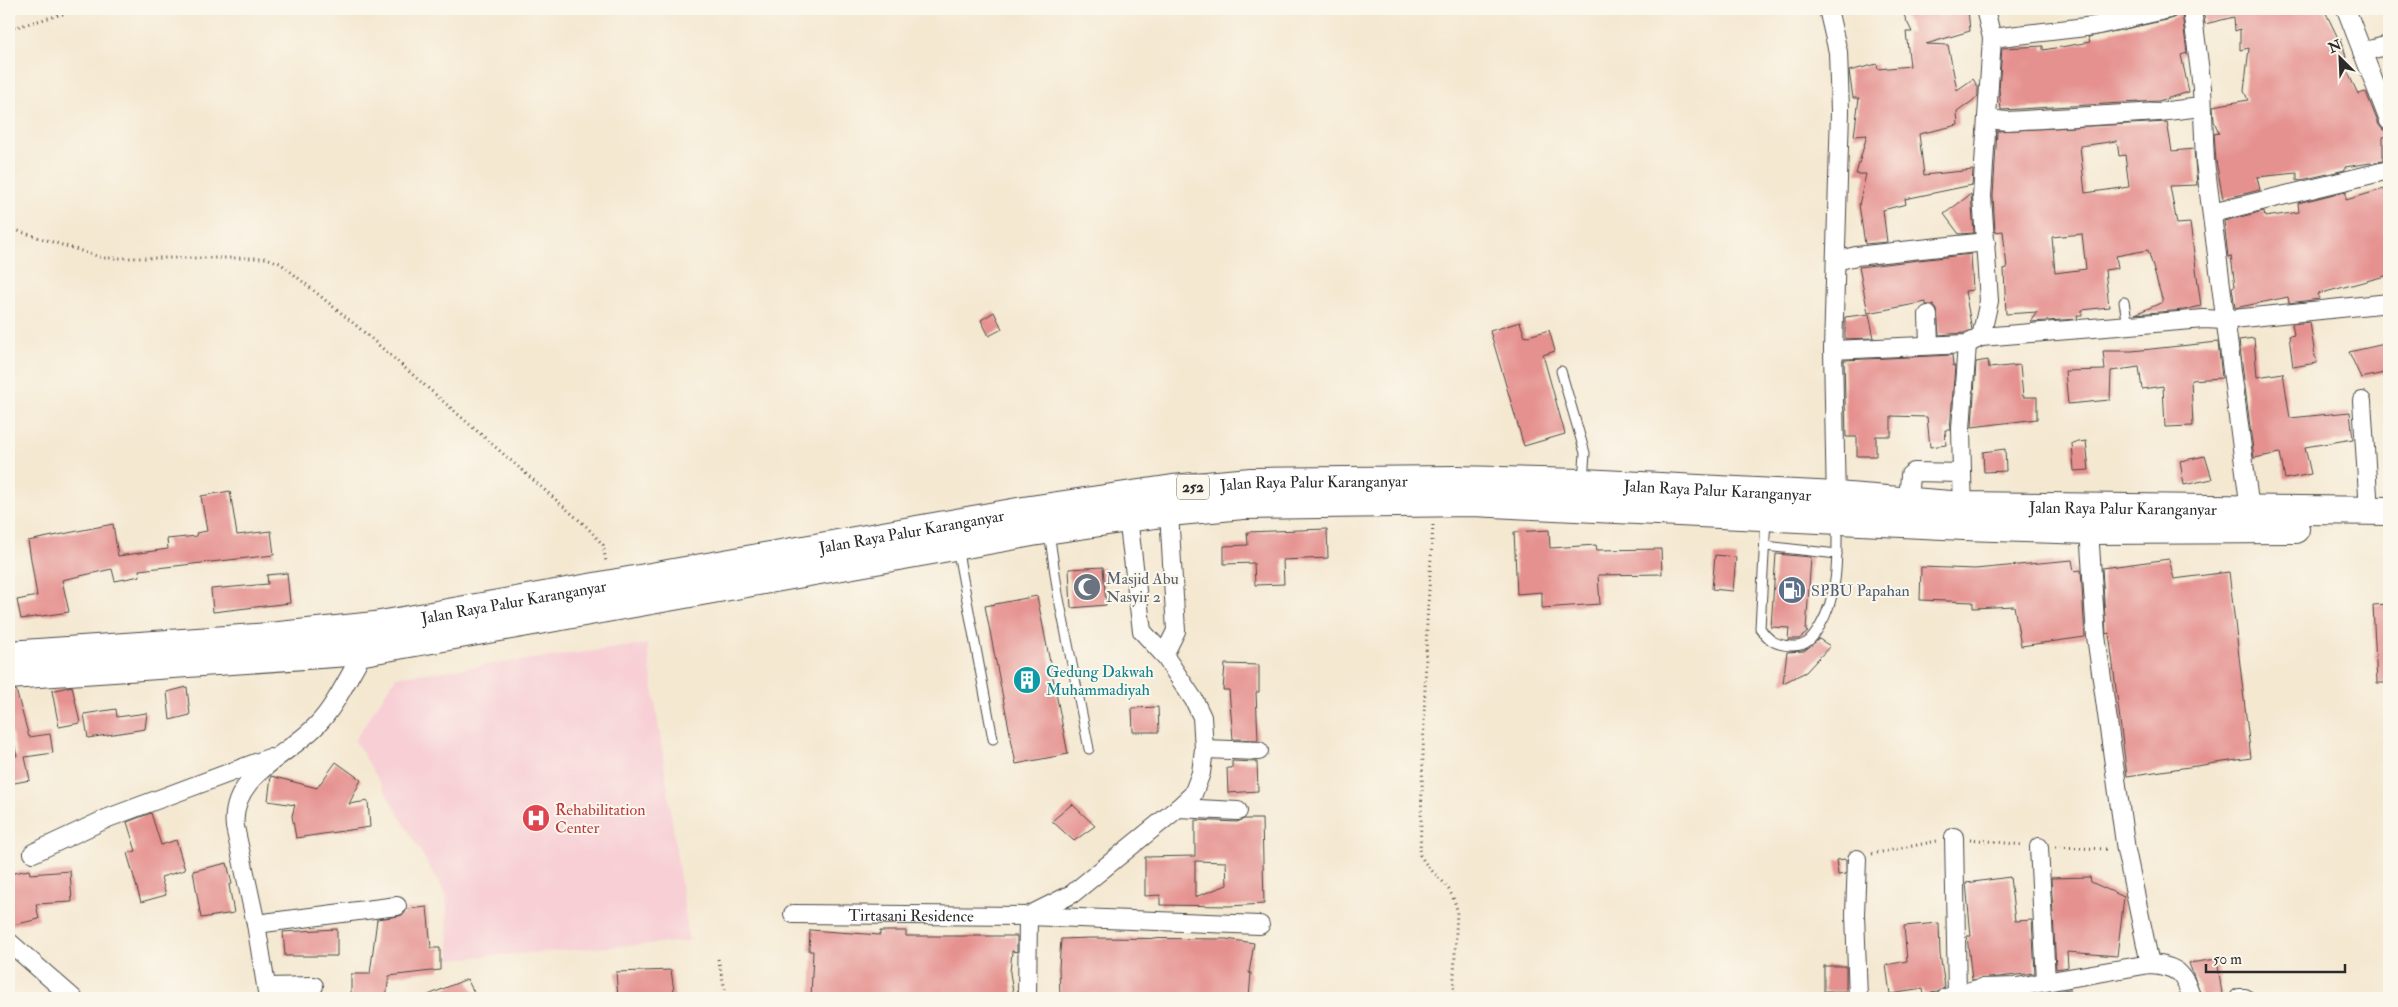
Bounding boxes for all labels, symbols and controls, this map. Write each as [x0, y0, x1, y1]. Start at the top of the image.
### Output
north arrow [2316, 32, 2366, 82]
text: N [2325, 36, 2345, 57]
street label: Jalan Raya Palur Karanganyar [1218, 471, 1408, 497]
road number: 252 [1177, 474, 1209, 500]
street label: Jalan Raya Palur Karanganyar [1622, 476, 1812, 506]
street label: Jalan Raya Palur Karanganyar [2028, 498, 2217, 520]
street label: Jalan Raya Palur Karanganyar [816, 506, 1006, 559]
place label: Masjid Abu Nasyir 2 [1106, 569, 1179, 607]
mosque icon: Masjid Abu Nasyir 2 [1072, 572, 1102, 602]
fuel station icon: SPBU Papahan [1777, 575, 1807, 605]
street label: Jalan Raya Palur Karanganyar [419, 576, 608, 630]
place label: SPBU Papahan [1811, 581, 1910, 602]
place label: Gedung Dakwah Muhammadiyah [1046, 662, 1154, 700]
building icon: Gedung Dakwah Muhammadiyah [1012, 665, 1042, 695]
place label: Rehabilitation Center [555, 800, 645, 838]
hospital icon: Rehabilitation Center [521, 803, 551, 833]
street label: Tirtasani Residence [848, 905, 974, 927]
scale bar [2206, 942, 2344, 974]
text: 50 m [2213, 950, 2242, 969]

